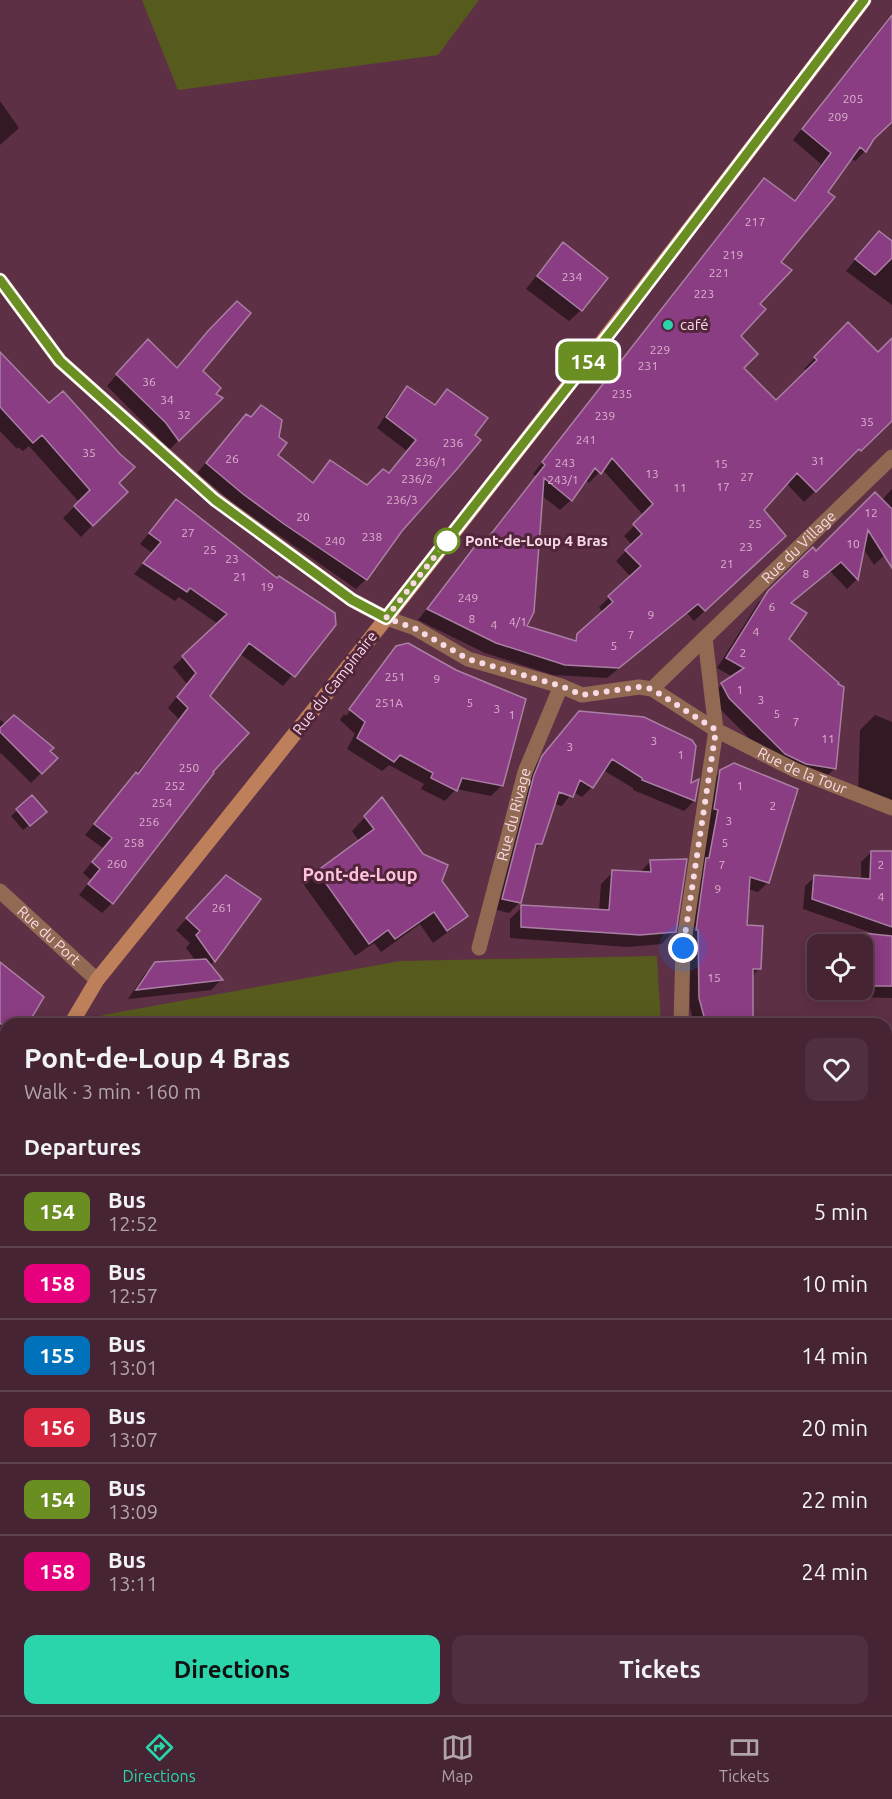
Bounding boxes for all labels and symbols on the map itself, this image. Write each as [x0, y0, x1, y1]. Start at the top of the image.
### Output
house number: 205 [843, 92, 863, 105]
house number: 209 [828, 110, 848, 123]
house number: 217 [745, 215, 765, 228]
house number: 219 [723, 248, 743, 261]
house number: 221 [709, 266, 729, 279]
house number: 234 [562, 270, 582, 283]
house number: 223 [694, 287, 714, 300]
place label: café [680, 316, 709, 333]
marker: café [661, 318, 675, 332]
line badge: 154 [554, 342, 622, 380]
house number: 229 [650, 343, 670, 356]
house number: 231 [638, 359, 658, 372]
house number: 36 [142, 375, 156, 388]
house number: 235 [612, 387, 632, 400]
house number: 34 [160, 393, 174, 406]
house number: 32 [177, 408, 191, 421]
house number: 239 [595, 409, 615, 422]
house number: 35 [860, 415, 874, 428]
house number: 241 [576, 433, 596, 446]
house number: 236 [443, 436, 463, 449]
house number: 35 [82, 446, 96, 459]
house number: 26 [225, 452, 239, 465]
house number: 31 [811, 454, 825, 467]
house number: 236/1 [415, 455, 447, 468]
house number: 243 [555, 456, 575, 469]
house number: 15 [714, 457, 728, 470]
house number: 13 [645, 467, 659, 480]
house number: 27 [740, 470, 754, 483]
house number: 236/2 [401, 472, 433, 485]
house number: 243/1 [547, 473, 579, 486]
house number: 17 [716, 480, 730, 493]
house number: 11 [673, 481, 687, 494]
house number: 236/3 [386, 493, 418, 506]
house number: 12 [864, 506, 878, 519]
street label: Rue du Village [758, 507, 839, 587]
house number: 20 [296, 510, 310, 523]
house number: 25 [748, 517, 762, 530]
house number: 27 [181, 526, 195, 539]
marker: Pont-de-Loup 4 Bras [434, 528, 460, 554]
house number: 238 [362, 530, 382, 543]
place label: Pont-de-Loup 4 Bras [465, 532, 608, 549]
house number: 240 [325, 534, 345, 547]
house number: 10 [846, 537, 860, 550]
house number: 23 [739, 540, 753, 553]
house number: 25 [203, 543, 217, 556]
house number: 23 [225, 552, 239, 565]
house number: 21 [720, 557, 734, 570]
house number: 8 [803, 567, 810, 580]
house number: 21 [233, 570, 247, 583]
house number: 19 [260, 580, 274, 593]
house number: 249 [458, 591, 478, 604]
house number: 6 [769, 600, 776, 613]
house number: 9 [648, 608, 654, 621]
house number: 8 [469, 612, 476, 625]
house number: 4/1 [509, 615, 527, 628]
house number: 4 [491, 618, 498, 631]
house number: 4 [753, 625, 760, 638]
street label: Rue du Campinaire [289, 628, 380, 738]
house number: 7 [628, 628, 634, 641]
house number: 5 [611, 639, 617, 652]
house number: 2 [740, 646, 746, 659]
house number: 251 [385, 670, 405, 683]
house number: 9 [434, 672, 440, 685]
house number: 1 [737, 683, 743, 696]
house number: 3 [758, 693, 764, 706]
house number: 251A [375, 696, 403, 709]
house number: 5 [467, 696, 473, 709]
house number: 3 [494, 702, 500, 715]
house number: 5 [774, 707, 780, 720]
house number: 1 [509, 708, 515, 721]
house number: 7 [793, 715, 799, 728]
house number: 11 [821, 732, 835, 745]
house number: 3 [651, 734, 657, 747]
house number: 3 [567, 740, 573, 753]
street label: Rue de la Tour [755, 743, 850, 798]
house number: 1 [678, 748, 684, 761]
house number: 250 [179, 761, 199, 774]
street label: Rue du Rivage [493, 766, 534, 863]
house number: 252 [165, 779, 185, 792]
house number: 1 [737, 779, 743, 792]
house number: 254 [152, 796, 172, 809]
house number: 2 [770, 799, 776, 812]
house number: 3 [726, 814, 732, 827]
house number: 256 [139, 815, 159, 828]
house number: 258 [124, 836, 144, 849]
house number: 5 [722, 836, 728, 849]
house number: 260 [107, 857, 127, 870]
house number: 7 [719, 858, 725, 871]
house number: 2 [878, 858, 884, 871]
district label: Pont-de-Loup [302, 864, 418, 884]
house number: 9 [715, 882, 721, 895]
house number: 4 [878, 890, 885, 903]
house number: 261 [212, 901, 232, 914]
street label: Rue du Port [14, 902, 84, 968]
your location [668, 933, 698, 963]
house number: 15 [707, 971, 721, 984]

